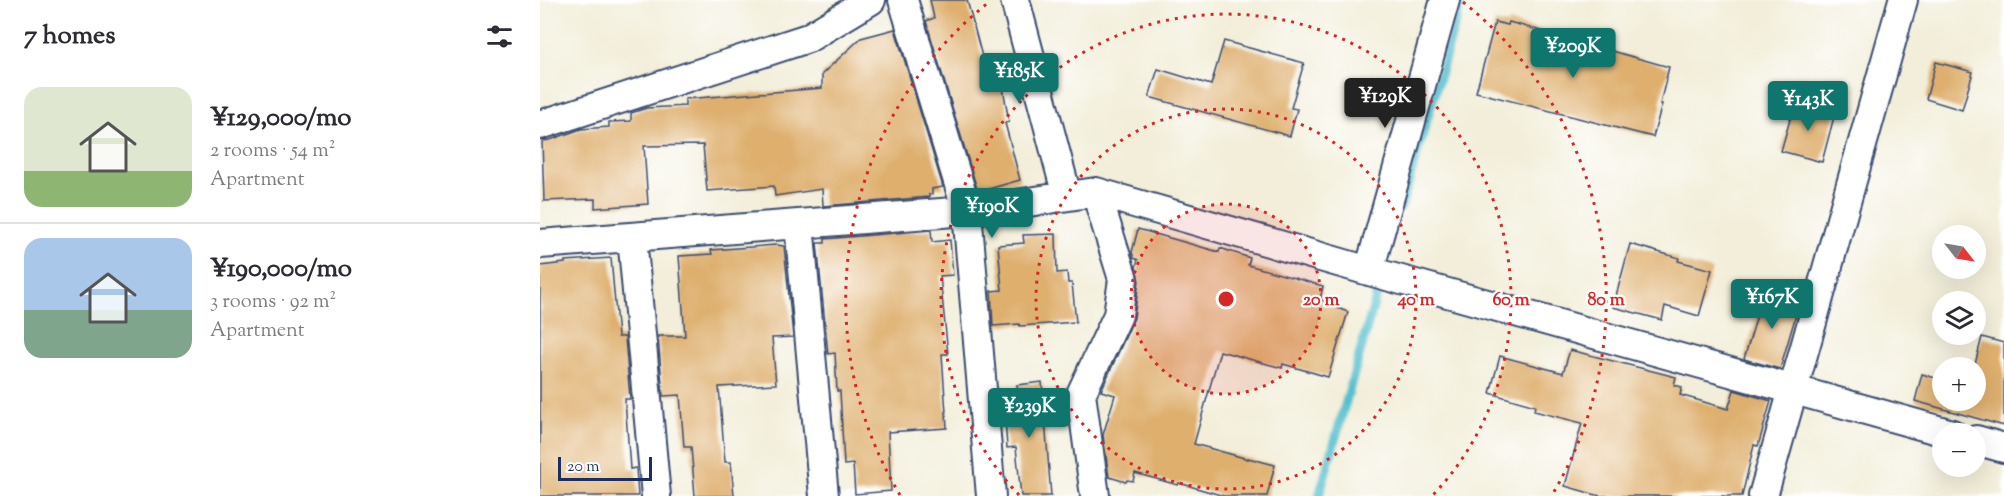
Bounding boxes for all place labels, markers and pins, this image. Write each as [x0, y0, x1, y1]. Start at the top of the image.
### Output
pin: ¥209K [1531, 28, 1615, 79]
pin: ¥185K [977, 53, 1061, 104]
pin: ¥129K [1343, 78, 1427, 129]
pin: ¥143K [1766, 81, 1850, 132]
pin: ¥190K [950, 188, 1034, 239]
pin: ¥167K [1730, 279, 1814, 330]
centre of rings [1216, 289, 1236, 309]
pin: ¥239K [987, 388, 1071, 439]

